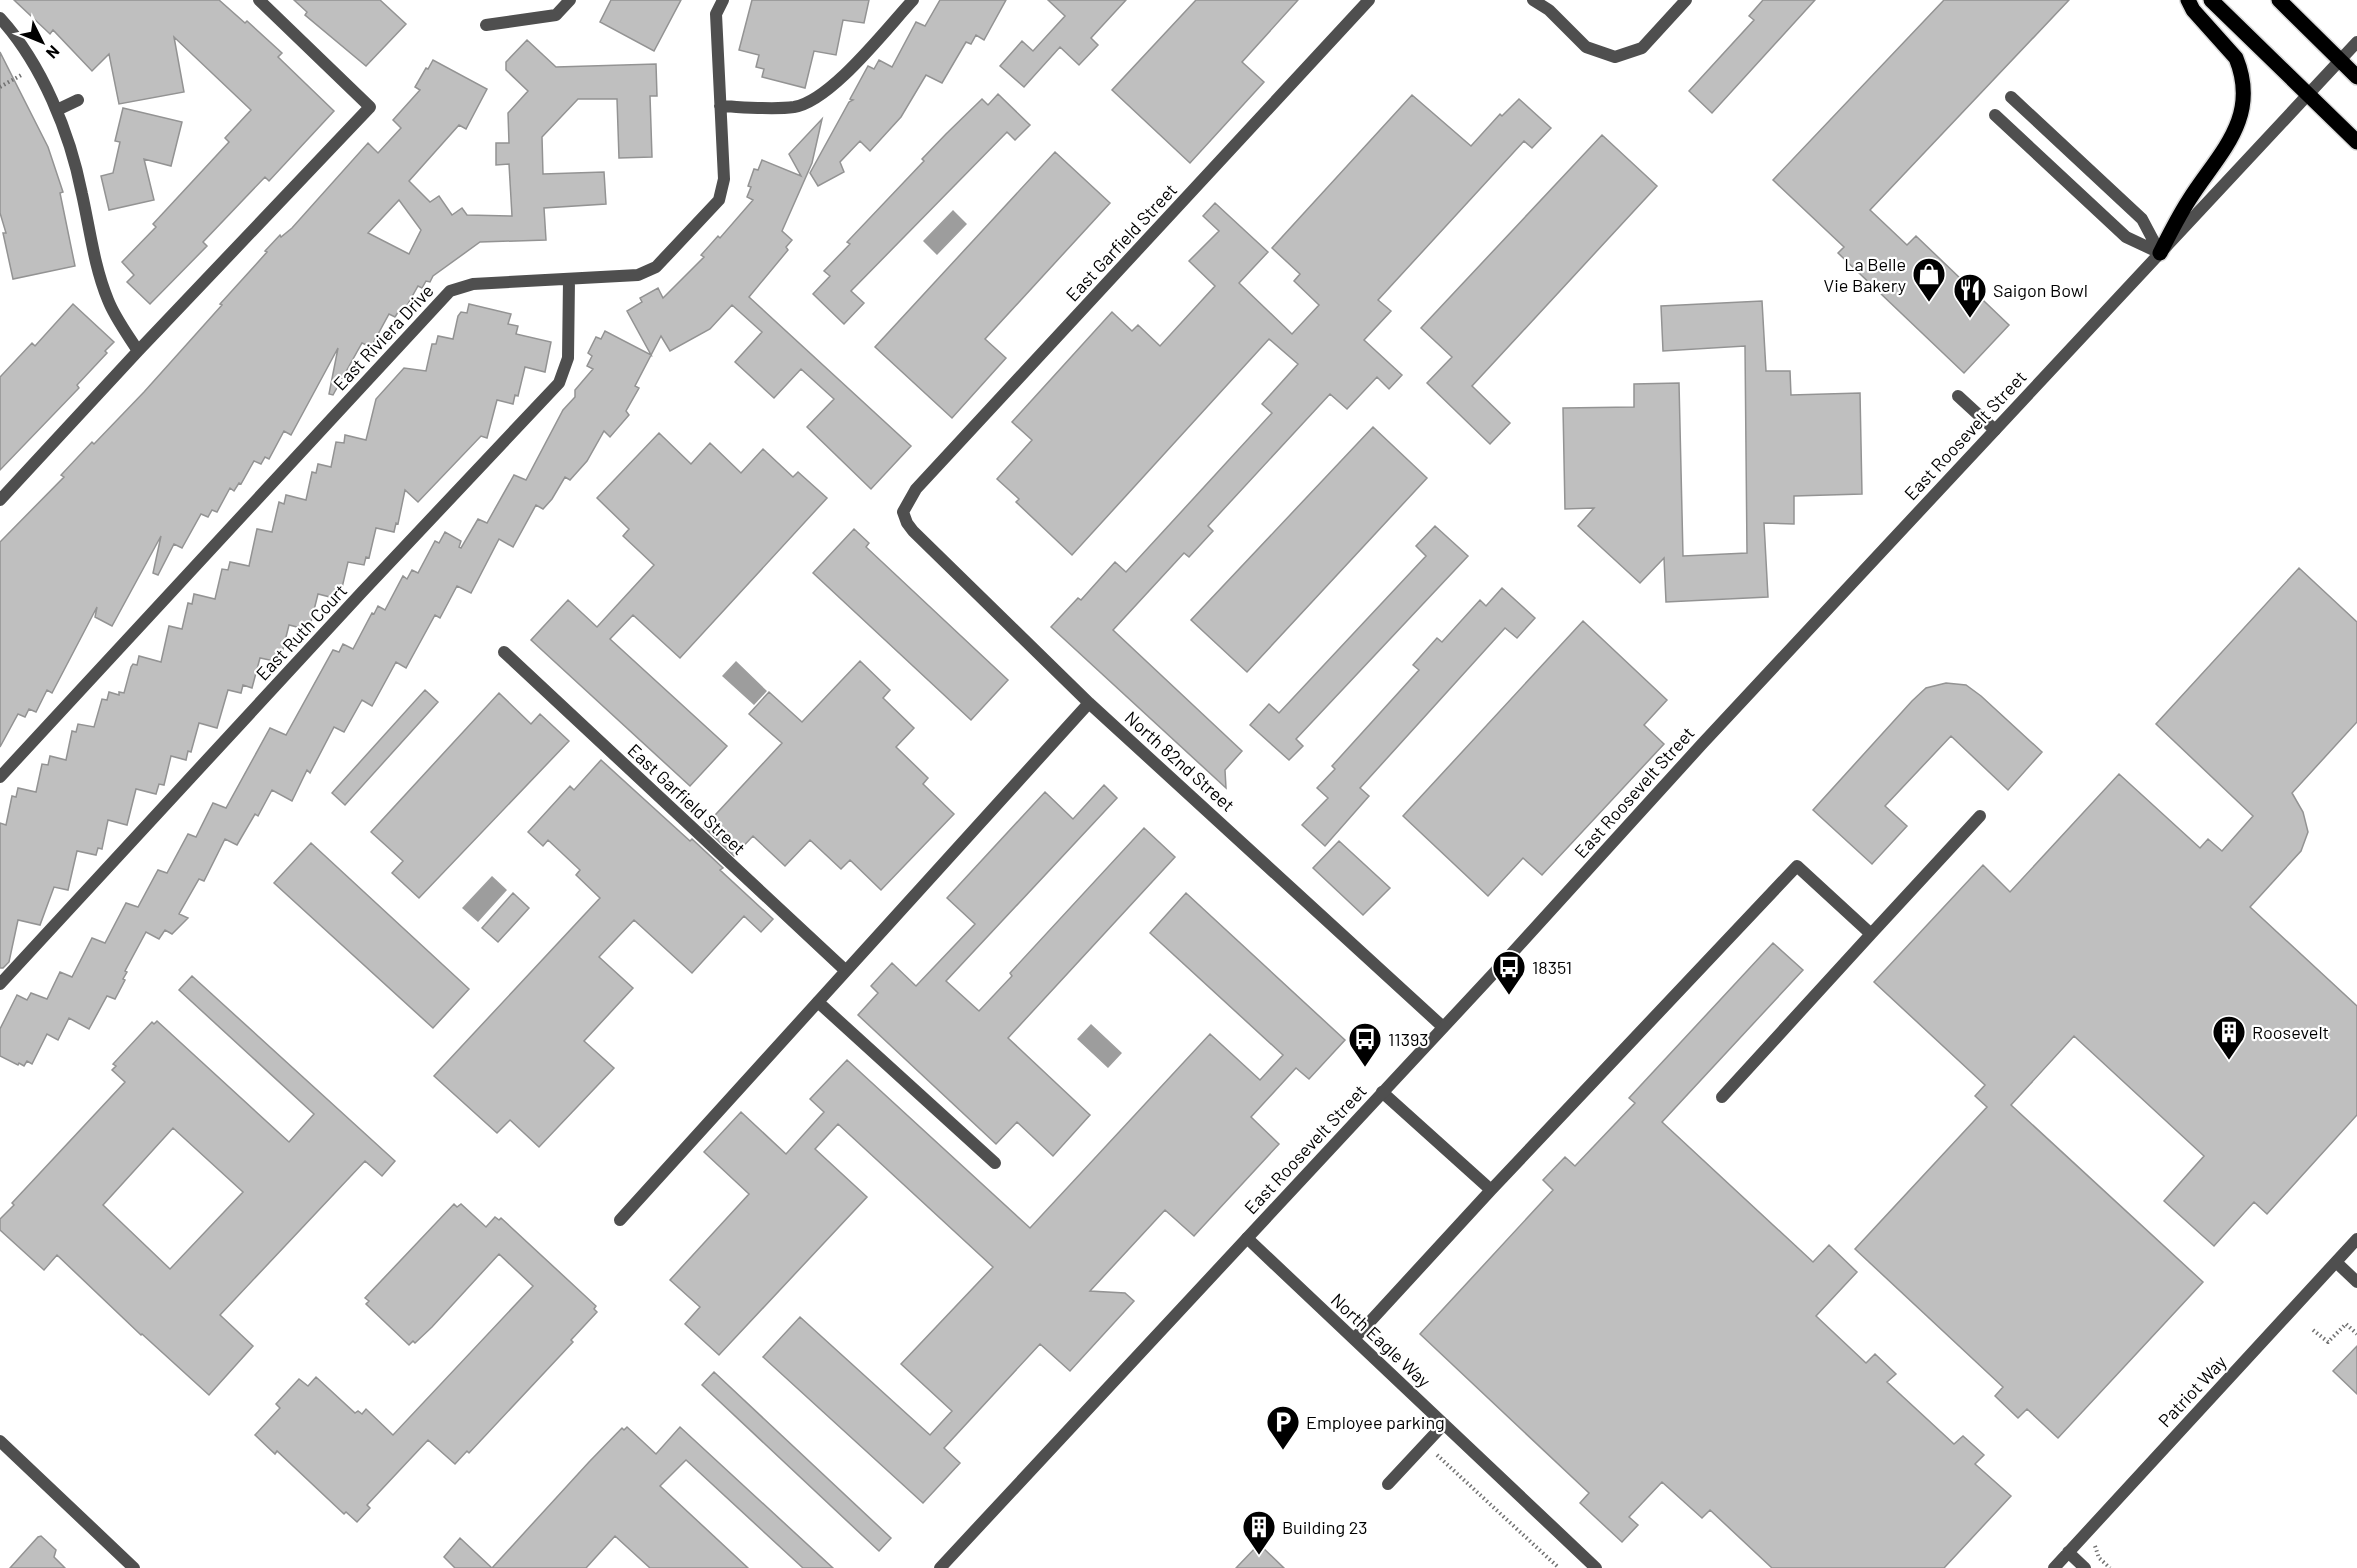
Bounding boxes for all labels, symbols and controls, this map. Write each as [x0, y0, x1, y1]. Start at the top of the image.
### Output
north arrow [12, 12, 72, 72]
text: N [43, 42, 64, 63]
street label: East Garfield Street [1061, 179, 1181, 305]
place label: La Belle Vie Bakery [1824, 253, 1906, 296]
shop icon: La Belle Vie Bakery [1911, 256, 1947, 303]
restaurant icon: Saigon Bowl [1952, 272, 1988, 319]
place label: Saigon Bowl [1993, 279, 2088, 301]
street label: East Riviera Drive [328, 280, 438, 394]
street label: East Roosevelt Street [1899, 366, 2031, 504]
street label: East Ruth Court [251, 579, 351, 685]
street label: North 82nd Street [1121, 706, 1239, 816]
street label: East Roosevelt Street [1569, 722, 1699, 862]
street label: East Garfield Street [624, 739, 750, 859]
bus stop icon: 18351 [1491, 949, 1527, 996]
place label: 18351 [1532, 956, 1572, 978]
building icon: Roosevelt [2211, 1014, 2247, 1061]
bus stop icon: 11393 [1347, 1021, 1383, 1068]
place label: Roosevelt [2252, 1021, 2329, 1043]
place label: 11393 [1388, 1028, 1429, 1050]
street label: East Roosevelt Street [1239, 1080, 1371, 1218]
street label: North Eagle Way [1327, 1288, 1435, 1392]
street label: Patriot Way [2153, 1351, 2231, 1431]
parking icon: Employee parking [1265, 1404, 1301, 1451]
place label: Employee parking [1306, 1411, 1445, 1433]
building icon: Building 23 [1241, 1509, 1277, 1556]
place label: Building 23 [1282, 1516, 1368, 1538]

